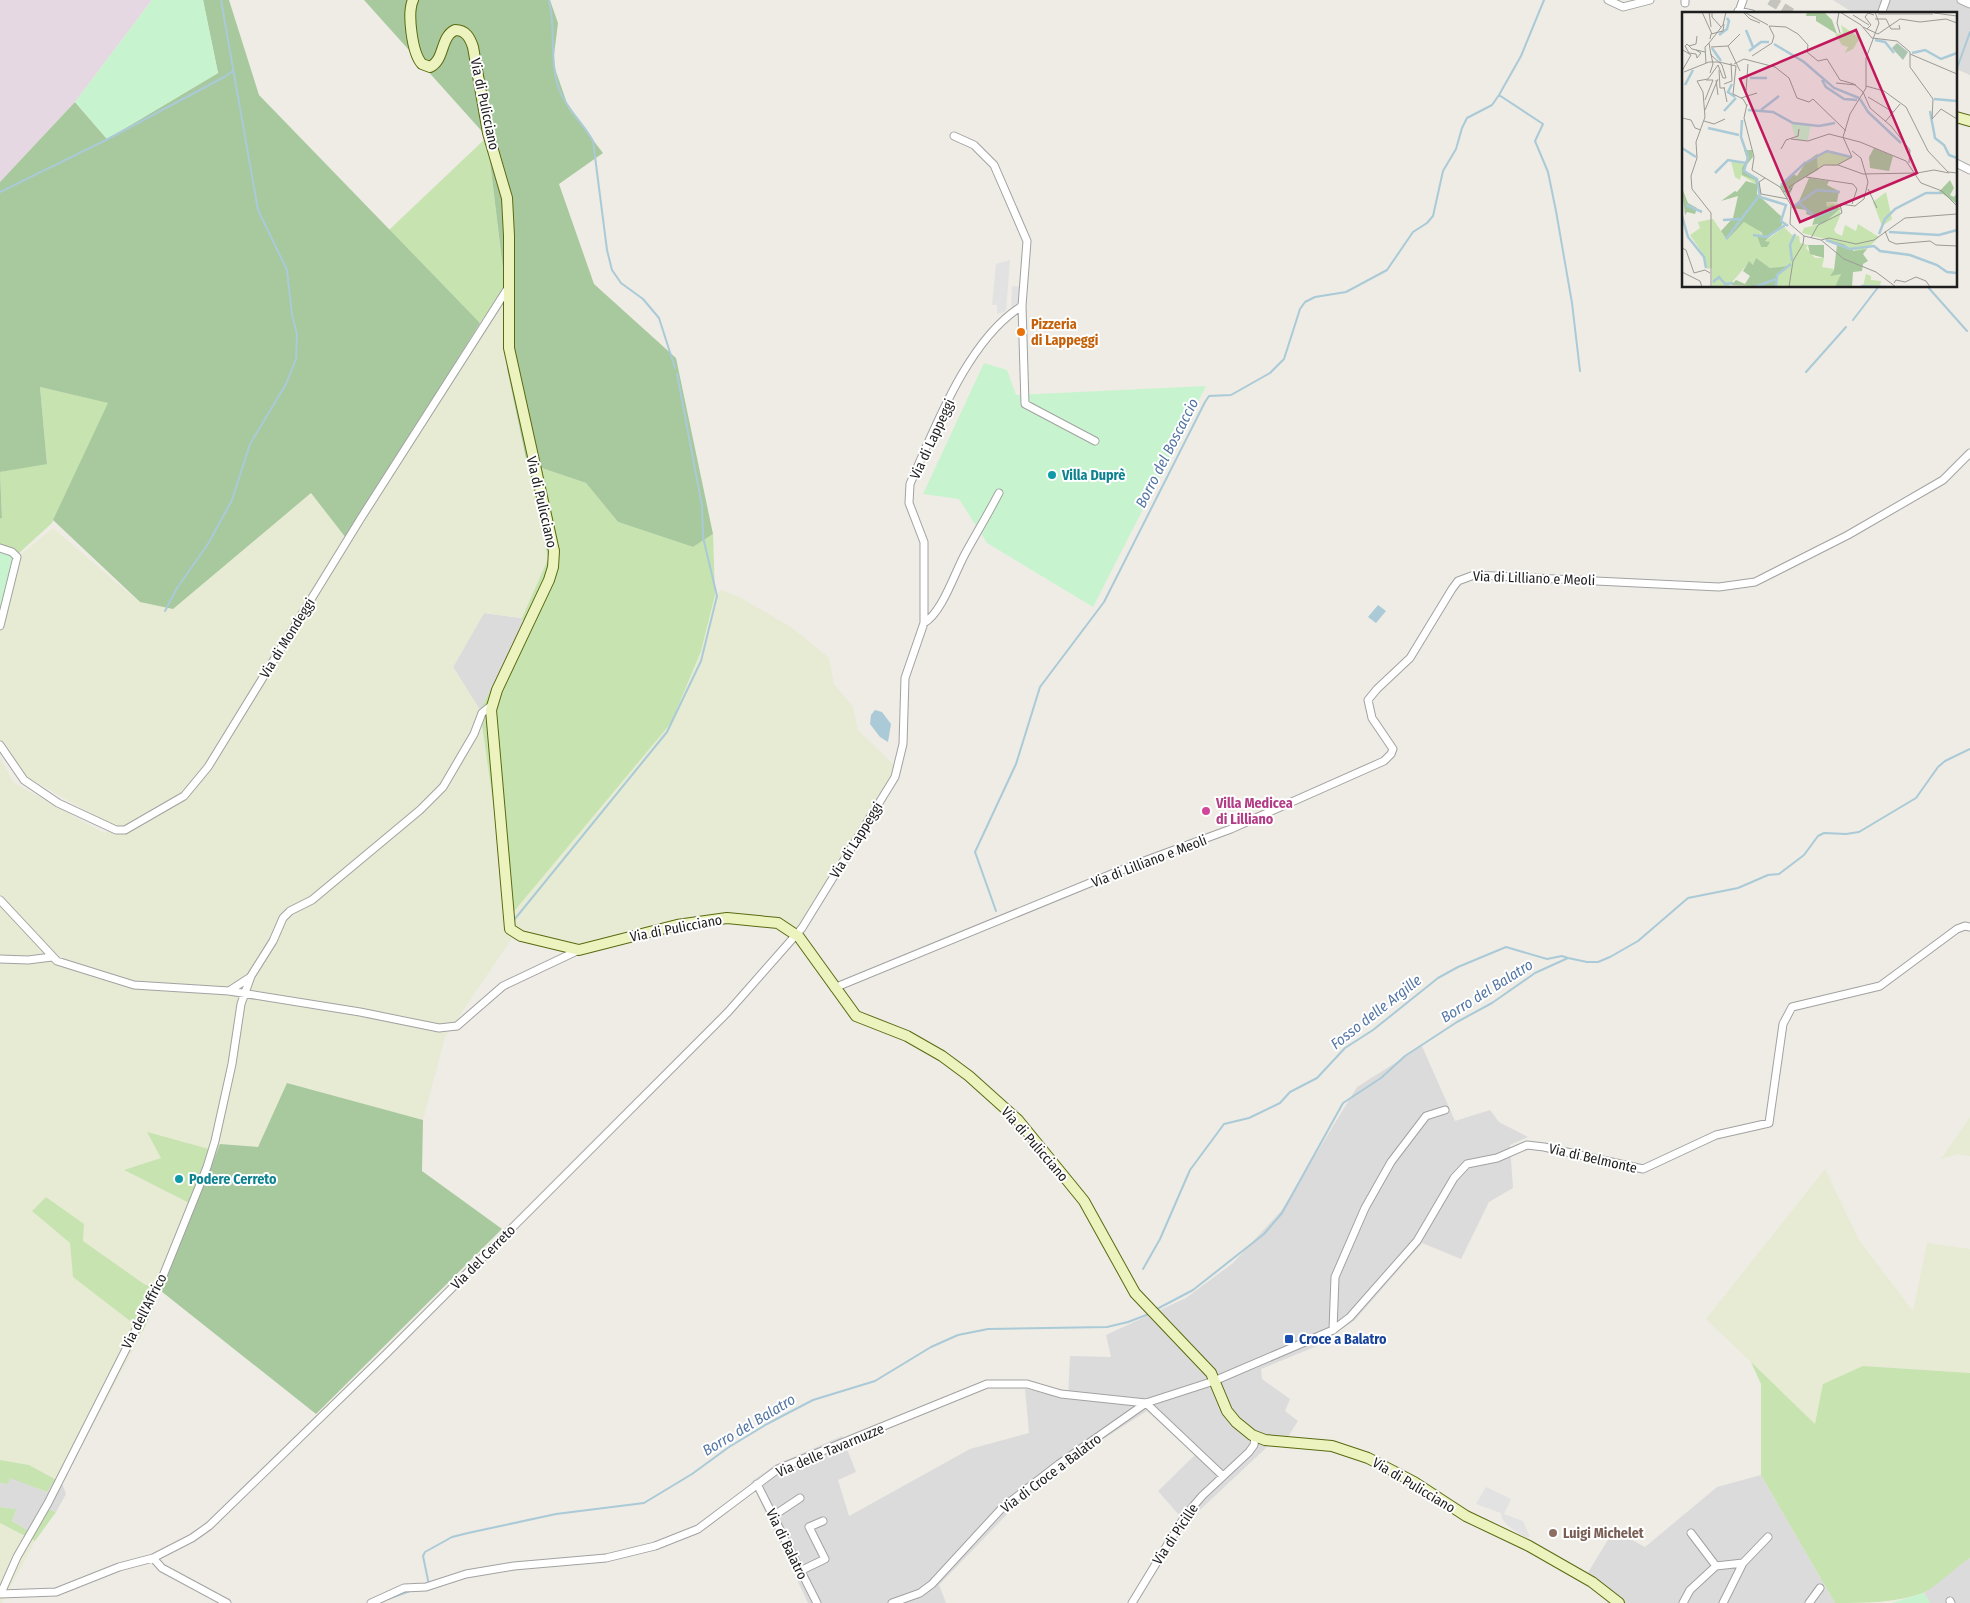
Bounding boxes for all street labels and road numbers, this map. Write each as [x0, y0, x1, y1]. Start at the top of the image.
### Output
street label: Via di Pulicciano [466, 57, 503, 152]
street label: Via di Lappeggi [906, 396, 958, 482]
street label: Via di Pulicciano [523, 455, 560, 550]
street label: Via di Lilliano e Meoli [1473, 568, 1595, 589]
street label: Via di Mondeggi [256, 595, 319, 681]
street label: Via di Lappeggi [826, 799, 887, 881]
street label: Via di Lilliano e Meoli [1089, 832, 1209, 891]
street label: Via di Pulicciano [629, 911, 724, 946]
street label: Via di Pulicciano [998, 1103, 1072, 1185]
street label: Via di Belmonte [1547, 1140, 1639, 1177]
street label: Via del Cerreto [448, 1222, 519, 1293]
street label: Via dell'Affrico [118, 1271, 171, 1352]
street label: Via delle Tavarnuzze [774, 1420, 887, 1481]
street label: Via di Croce a Balatro [998, 1430, 1105, 1517]
street label: Via di Pulicciano [1369, 1454, 1458, 1517]
street label: Via di Picille [1149, 1501, 1202, 1568]
street label: Via di Balatro [762, 1506, 811, 1582]

